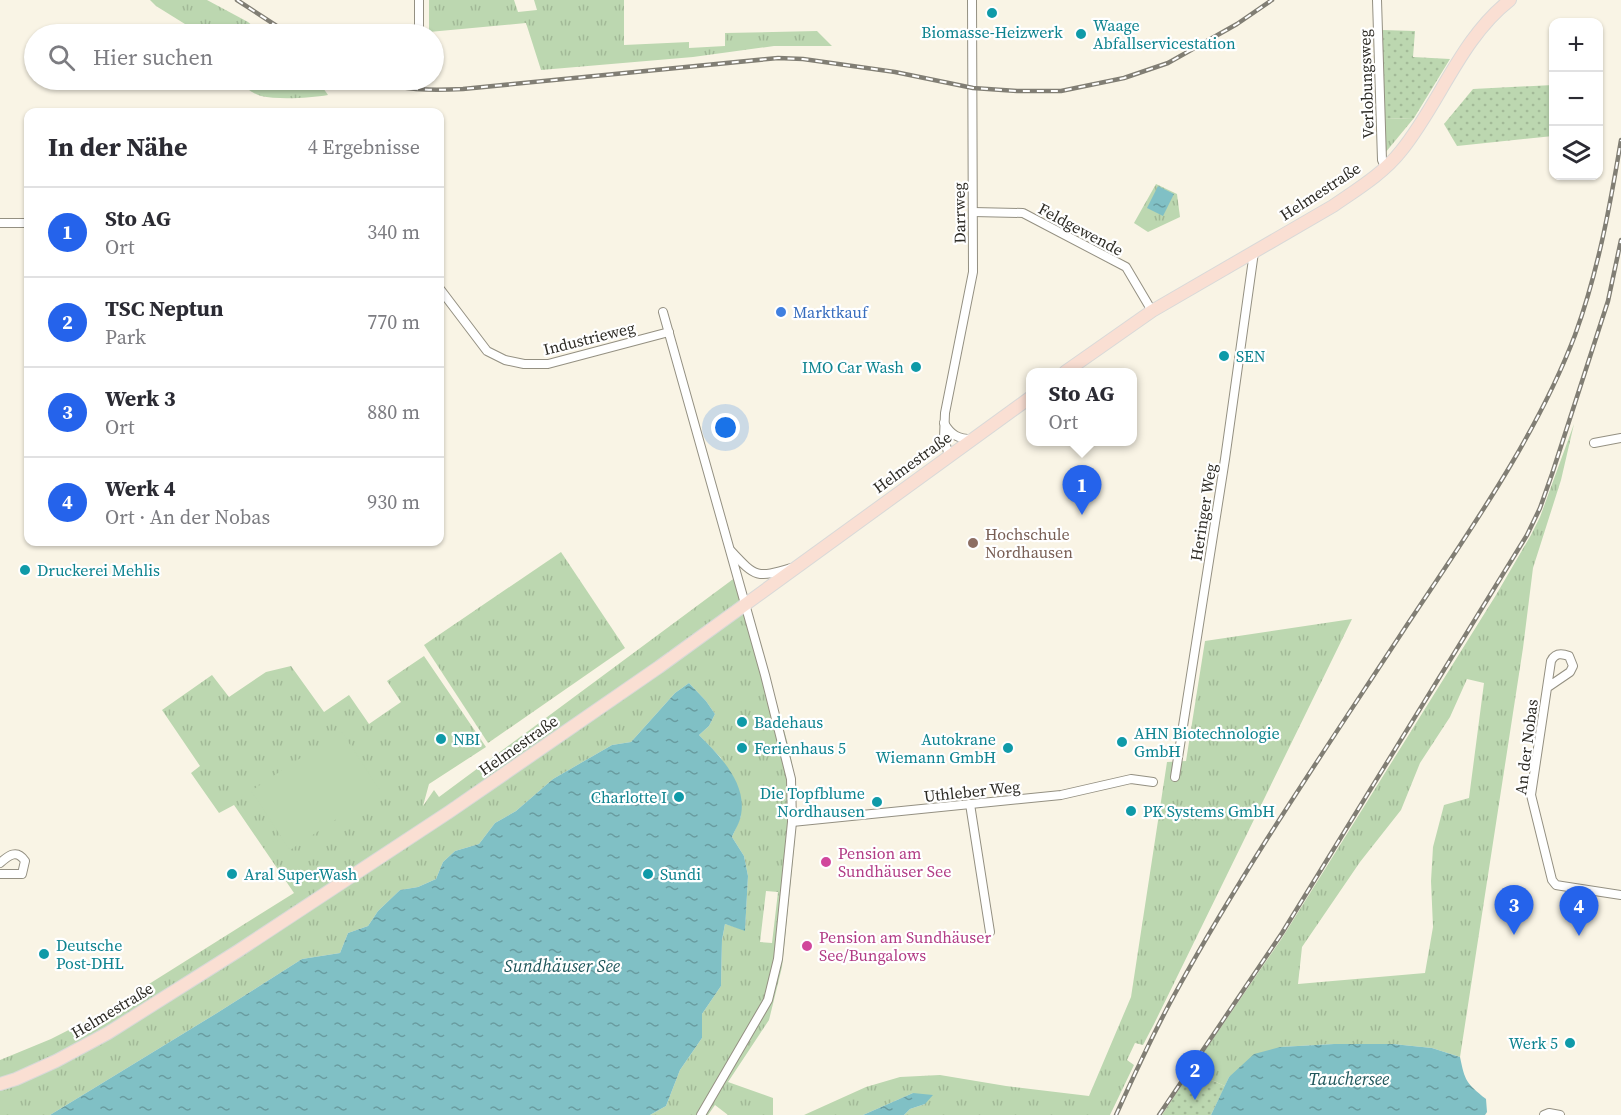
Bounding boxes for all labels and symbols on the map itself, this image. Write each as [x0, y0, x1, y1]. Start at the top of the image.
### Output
marker: Biomasse-Heizwerk [985, 6, 999, 20]
place label: Waage Abfallservicestation [1093, 14, 1236, 54]
place label: Biomasse-Heizwerk [921, 21, 1063, 43]
marker: Waage Abfallservicestation [1074, 27, 1088, 41]
street label: Verlobungsweg [1353, 29, 1379, 139]
street label: Helmestraße [1275, 157, 1365, 225]
street label: Darrweg [947, 182, 971, 244]
street label: Feldgewende [1035, 197, 1127, 261]
place label: Marktkauf [793, 301, 869, 323]
marker: Marktkauf [774, 305, 788, 319]
street label: Industrieweg [541, 316, 637, 360]
place label: SEN [1236, 345, 1266, 367]
marker: SEN [1217, 349, 1231, 363]
place label: IMO Car Wash [802, 356, 904, 378]
marker: IMO Car Wash [909, 360, 923, 374]
your location [711, 413, 740, 442]
street label: Helmestraße [868, 426, 956, 498]
street label: Heringer Weg [1184, 462, 1222, 562]
pin: 1 [1062, 466, 1102, 515]
place label: Hochschule Nordhausen [985, 523, 1073, 563]
marker: Hochschule Nordhausen [966, 536, 980, 550]
place label: Druckerei Mehlis [37, 559, 160, 581]
marker: Druckerei Mehlis [18, 563, 32, 577]
street label: An der Nobas [1509, 698, 1543, 796]
street label: Helmestraße [474, 710, 562, 780]
place label: Badehaus [754, 711, 823, 733]
marker: Badehaus [735, 715, 749, 729]
place label: AHN Biotechnologie GmbH [1134, 722, 1280, 762]
place label: NBI [453, 728, 480, 750]
place label: Autokrane Wiemann GmbH [876, 728, 996, 768]
marker: NBI [434, 732, 448, 746]
marker: AHN Biotechnologie GmbH [1115, 735, 1129, 749]
place label: Ferienhaus 5 [754, 737, 846, 759]
marker: Ferienhaus 5 [735, 741, 749, 755]
marker: Autokrane Wiemann GmbH [1001, 741, 1015, 755]
street label: Uthleber Weg [923, 775, 1021, 807]
place label: Die Topfblume Nordhausen [760, 782, 865, 822]
place label: Charlotte I [591, 786, 667, 808]
marker: Charlotte I [672, 790, 686, 804]
marker: Die Topfblume Nordhausen [870, 795, 884, 809]
place label: PK Systems GmbH [1143, 800, 1275, 822]
marker: PK Systems GmbH [1124, 804, 1138, 818]
place label: Pension am Sundhäuser See [838, 842, 951, 882]
marker: Pension am Sundhäuser See [819, 855, 833, 869]
place label: Aral SuperWash [244, 863, 358, 885]
place label: Sundi [660, 863, 701, 885]
marker: Aral SuperWash [225, 867, 239, 881]
marker: Sundi [641, 867, 655, 881]
pin: 3 [1494, 886, 1534, 935]
pin: 4 [1560, 886, 1598, 936]
place label: Pension am Sundhäuser See/Bungalows [819, 926, 991, 966]
place label: Deutsche Post-DHL [56, 934, 124, 974]
marker: Pension am Sundhäuser See/Bungalows [800, 939, 814, 953]
marker: Deutsche Post-DHL [37, 947, 51, 961]
water label: Sundhäuser See [504, 953, 621, 978]
street label: Helmestraße [67, 977, 157, 1043]
place label: Werk 5 [1509, 1032, 1558, 1054]
marker: Werk 5 [1563, 1036, 1577, 1050]
pin: 2 [1176, 1050, 1214, 1100]
water label: Tauchersee [1309, 1066, 1390, 1091]

